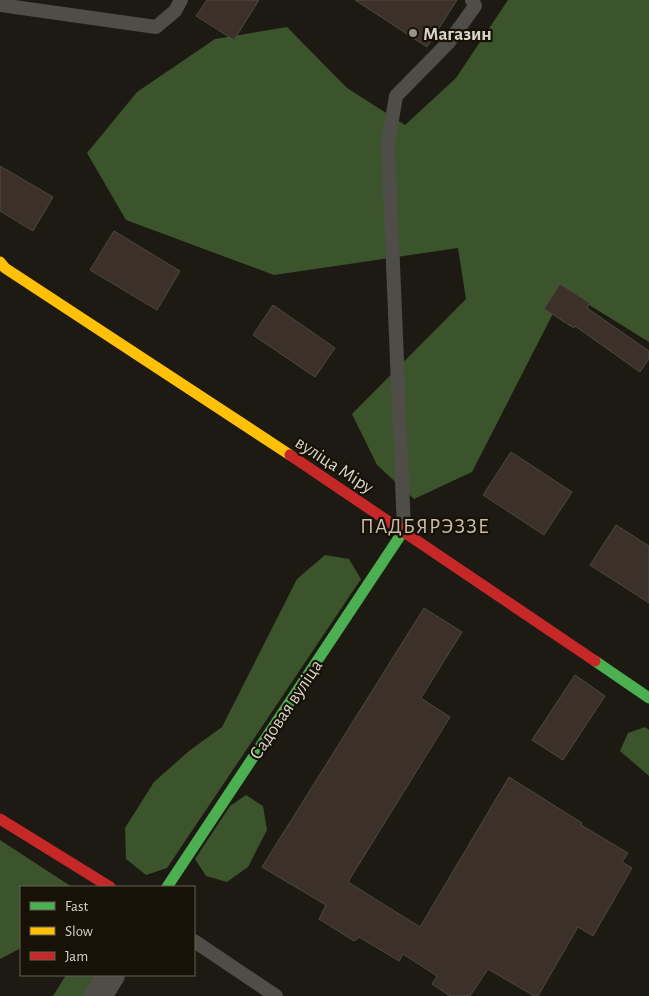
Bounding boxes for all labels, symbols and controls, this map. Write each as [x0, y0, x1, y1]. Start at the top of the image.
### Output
place label: Магазин [423, 25, 492, 44]
marker: Магазин [407, 27, 419, 39]
street label: вуліца Міру [292, 433, 377, 498]
district label: ПАДБЯРЭЗЗЕ [360, 516, 490, 537]
street label: Садовая вуліца [246, 656, 327, 763]
legend [20, 886, 195, 976]
text: Fast [65, 899, 89, 914]
text: Slow [65, 924, 93, 939]
text: Jam [65, 949, 88, 964]

